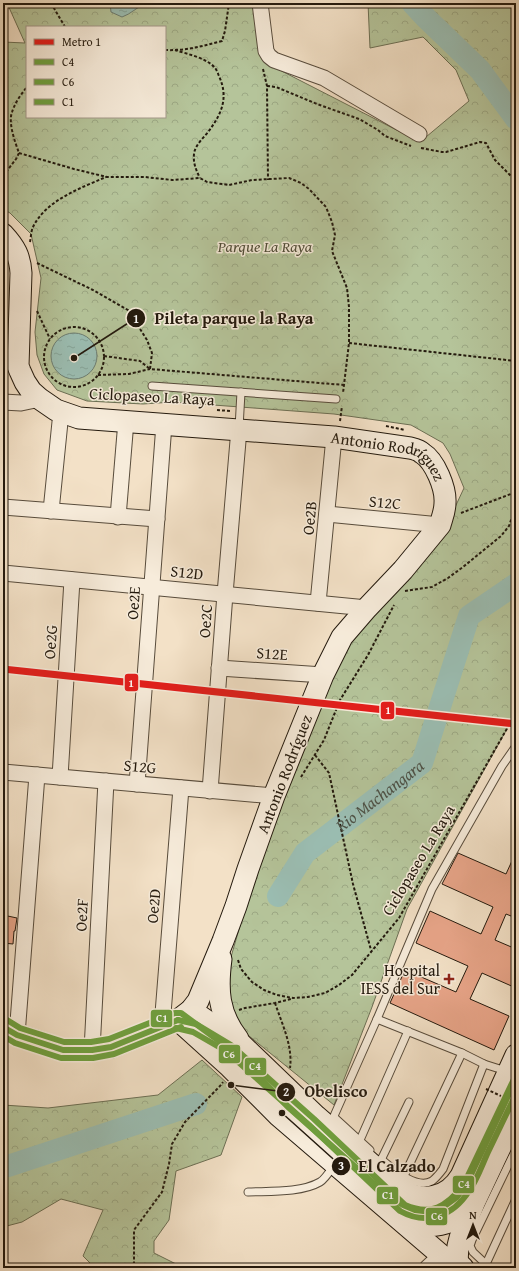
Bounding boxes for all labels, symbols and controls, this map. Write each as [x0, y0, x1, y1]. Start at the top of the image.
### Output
legend [26, 26, 166, 118]
text: Metro 1 [62, 33, 101, 50]
text: C4 [62, 53, 75, 70]
text: C6 [62, 73, 75, 90]
text: C1 [62, 93, 75, 110]
park label: Parque La Raya [217, 234, 313, 258]
callout: Pileta parque la Raya [126, 304, 321, 333]
text: Pileta parque la Raya [154, 305, 314, 330]
text: 1 [133, 310, 139, 327]
street label: Ciclopaseo La Raya [89, 381, 216, 411]
street label: Antonio Rodríguez [330, 425, 452, 485]
street label: S12C [368, 489, 402, 515]
street label: Oe2B [295, 500, 323, 536]
street label: S12D [169, 558, 205, 586]
street label: Oe2E [120, 586, 146, 620]
street label: Oe2C [192, 603, 218, 639]
street label: Oe2G [37, 623, 63, 660]
street label: S12E [256, 640, 288, 666]
line badge: 1 [124, 673, 139, 692]
text: 1 [128, 675, 134, 691]
line badge: 1 [380, 701, 395, 720]
text: 1 [385, 702, 391, 718]
street label: Antonio Rodríguez [250, 711, 318, 837]
street label: S12G [123, 753, 158, 779]
water label: Rio Machangara [329, 753, 429, 838]
street label: Ciclopaseo La Raya [375, 800, 461, 920]
street label: Oe2D [140, 887, 166, 924]
street label: Oe2F [68, 898, 94, 932]
place label: Hospital IESS del Sur [361, 958, 441, 1000]
marker: Hospital IESS del Sur [443, 973, 455, 985]
line badge: C1 [150, 1009, 173, 1028]
text: C1 [156, 1010, 168, 1026]
line badge: C6 [218, 1044, 241, 1064]
text: C6 [223, 1046, 235, 1062]
line badge: C4 [244, 1057, 267, 1076]
text: C4 [249, 1058, 261, 1074]
callout: Obelisco [276, 1077, 376, 1106]
text: Obelisco [304, 1078, 368, 1103]
text: 2 [283, 1083, 289, 1100]
callout: El Calzado [331, 1152, 444, 1181]
text: El Calzado [358, 1153, 436, 1178]
text: 3 [338, 1157, 344, 1174]
line badge: C4 [452, 1175, 475, 1194]
text: C4 [458, 1176, 470, 1192]
line badge: C1 [376, 1186, 399, 1205]
text: C1 [382, 1187, 394, 1203]
north arrow [453, 1205, 493, 1245]
line badge: C6 [425, 1207, 448, 1226]
text: N [469, 1207, 477, 1223]
text: C6 [431, 1208, 443, 1224]

